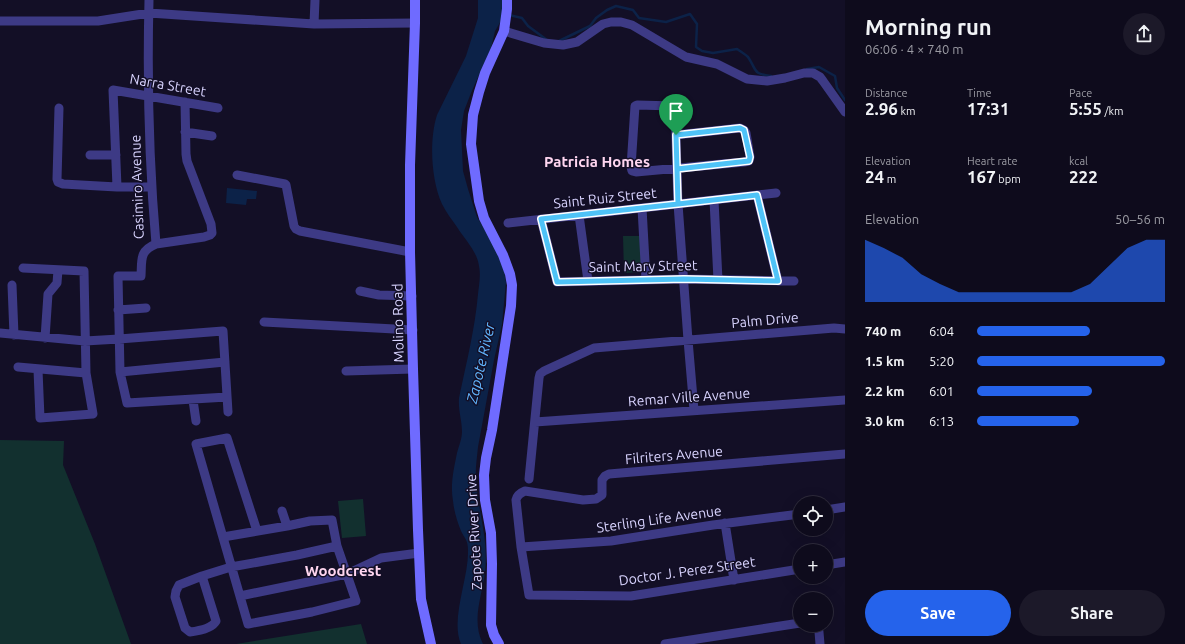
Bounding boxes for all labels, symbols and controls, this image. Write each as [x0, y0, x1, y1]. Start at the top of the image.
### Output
button: share [1123, 13, 1165, 55]
text: Morning run [865, 14, 992, 39]
text: 06:06 · 4 × 740 m [865, 42, 964, 56]
street label: Narra Street [129, 70, 208, 100]
text: Distance [865, 87, 908, 99]
text: Time [967, 87, 992, 99]
text: Pace [1069, 87, 1092, 99]
pin [659, 94, 693, 135]
text: 2.96 [865, 99, 898, 118]
text: 17:31 [967, 99, 1010, 118]
text: 5:55 [1069, 99, 1102, 118]
icon: arrive [665, 100, 687, 122]
text: km [898, 105, 916, 117]
text: /km [1102, 105, 1124, 117]
street label: Casimiro Avenue [127, 134, 147, 240]
district label: Patricia Homes [544, 153, 650, 170]
text: Elevation [865, 155, 911, 167]
text: Heart rate [967, 155, 1018, 167]
text: kcal [1069, 155, 1088, 167]
text: 24 [865, 167, 884, 186]
text: 167 [967, 167, 996, 186]
text: 222 [1069, 167, 1098, 186]
text: m [884, 173, 896, 185]
text: bpm [996, 173, 1021, 185]
street label: Saint Ruiz Street [553, 185, 658, 211]
text: Elevation [865, 212, 919, 226]
text: 50–56 m [1115, 212, 1165, 226]
street label: Saint Mary Street [589, 257, 698, 275]
street label: Molino Road [389, 283, 407, 363]
street label: Palm Drive [731, 309, 799, 331]
water label: Zapote River [463, 320, 498, 406]
text: 740 m [865, 324, 901, 338]
text: 6:04 [929, 324, 954, 338]
text: 1.5 km [865, 354, 904, 368]
text: 5:20 [929, 354, 954, 368]
text: 2.2 km [865, 384, 904, 398]
text: 6:01 [929, 384, 954, 398]
street label: Remar Ville Avenue [627, 385, 751, 409]
text: 3.0 km [865, 414, 904, 428]
text: 6:13 [929, 414, 954, 428]
street label: Filriters Avenue [624, 443, 724, 467]
street label: Zapote River Drive [463, 474, 485, 590]
map controls [793, 496, 833, 632]
button: locate [793, 496, 833, 536]
street label: Sterling Life Avenue [595, 502, 723, 536]
button: + [793, 544, 833, 584]
street label: Doctor J. Perez Street [618, 553, 757, 589]
district label: Woodcrest [305, 562, 382, 579]
button: Save [865, 590, 1011, 636]
button: Share [1019, 590, 1165, 636]
button: − [793, 592, 833, 632]

